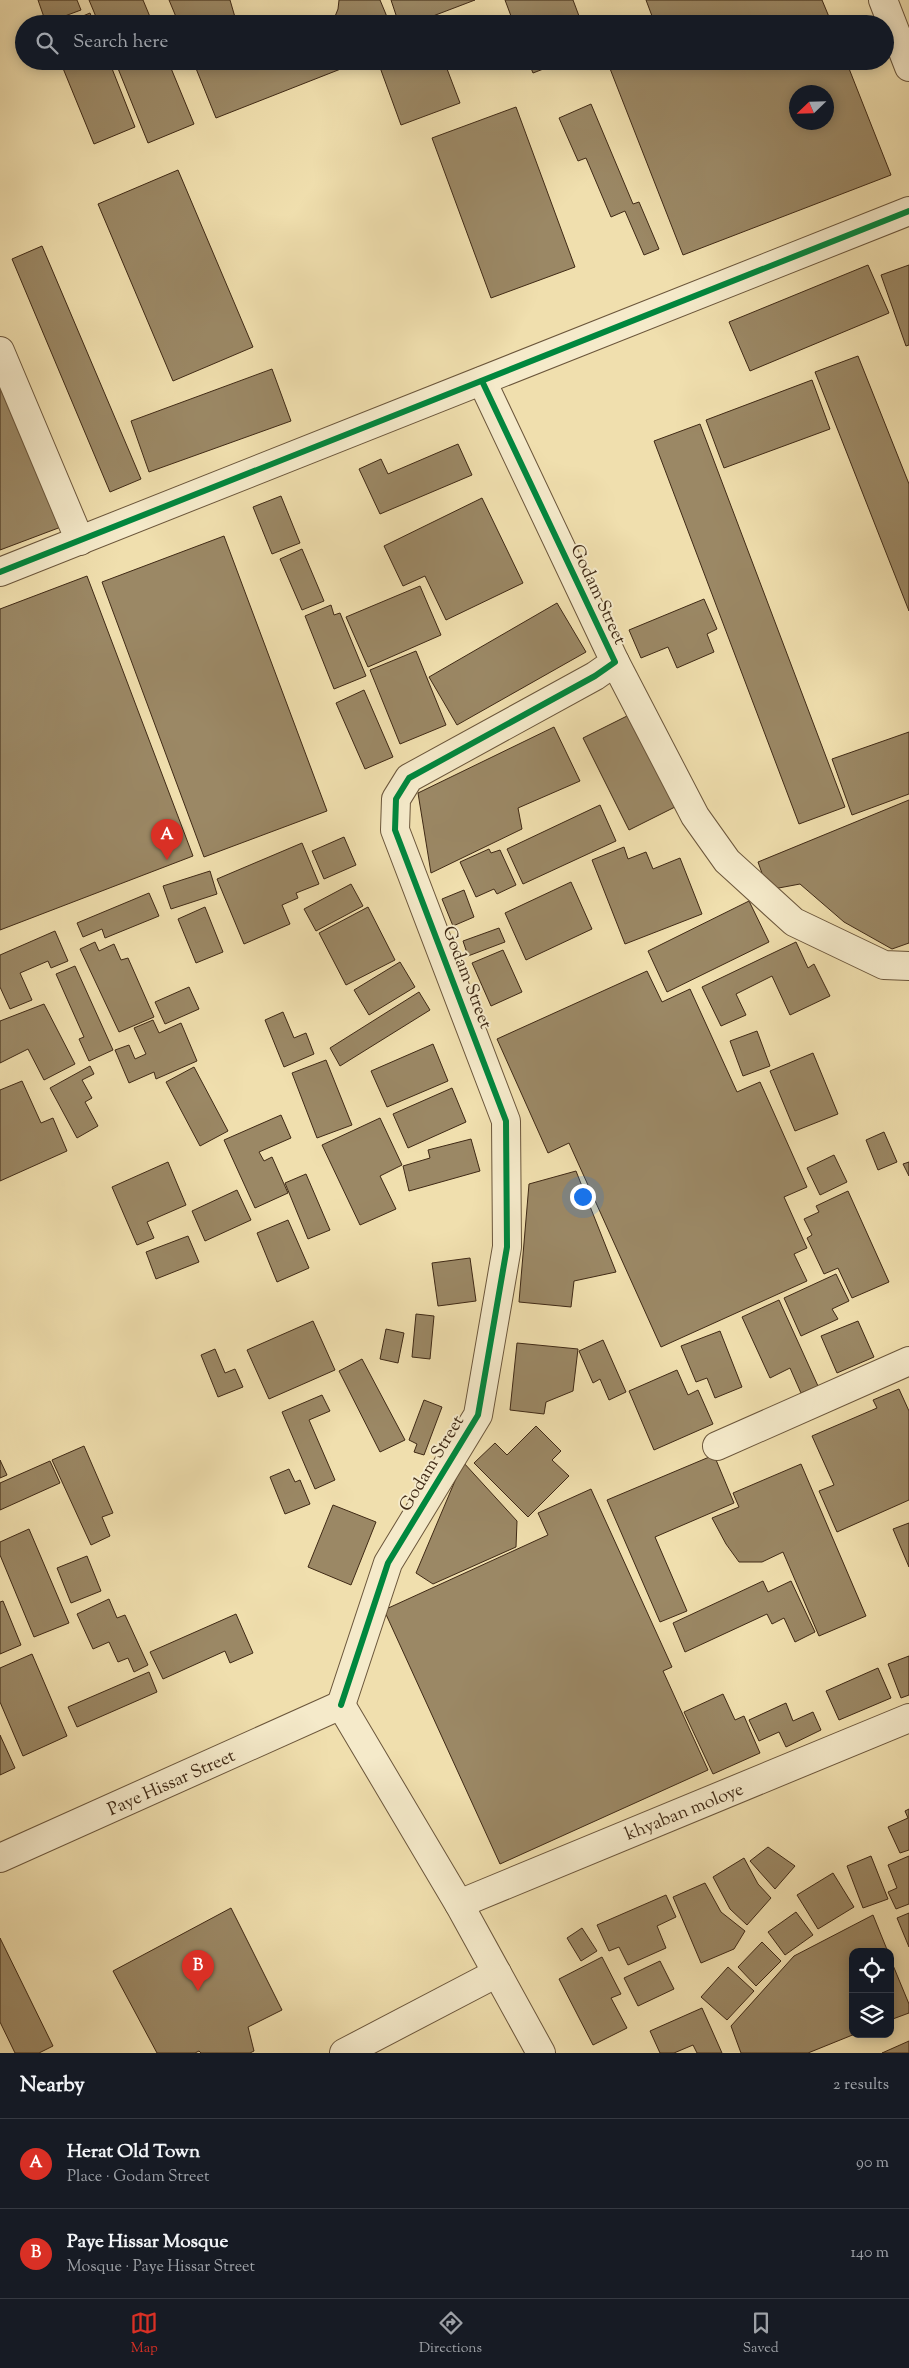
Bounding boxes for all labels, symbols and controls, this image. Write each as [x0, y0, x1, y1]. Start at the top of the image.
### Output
search box [15, 15, 894, 70]
icon: search [33, 29, 61, 57]
text: Search here [73, 29, 168, 56]
north arrow [789, 85, 834, 130]
street label: Godam Street [563, 540, 632, 649]
pin: A [151, 819, 183, 860]
street label: Godam Street [435, 923, 498, 1033]
your location [570, 1184, 596, 1210]
street label: Godam Street [394, 1411, 472, 1517]
street label: Paye Hissar Street [104, 1744, 240, 1824]
street label: khyaban moloye [622, 1777, 748, 1848]
map controls [849, 1948, 894, 2038]
button: locate [849, 1948, 894, 1993]
pin: B [182, 1950, 214, 1991]
button: layers [849, 1993, 894, 2038]
text: Nearby [20, 2071, 85, 2101]
text: 2 results [833, 2074, 889, 2097]
text: Herat Old Town [67, 2139, 200, 2166]
text: A [30, 2152, 43, 2175]
text: 90 m [856, 2152, 889, 2175]
text: Place · Godam Street [67, 2166, 209, 2189]
text: Paye Hissar Mosque [67, 2229, 228, 2256]
text: B [31, 2242, 41, 2265]
text: 140 m [851, 2242, 889, 2265]
text: Mosque · Paye Hissar Street [67, 2256, 255, 2279]
tab: Map [130, 2309, 158, 2359]
tab: Directions [419, 2309, 482, 2359]
tab: Saved [743, 2309, 779, 2359]

